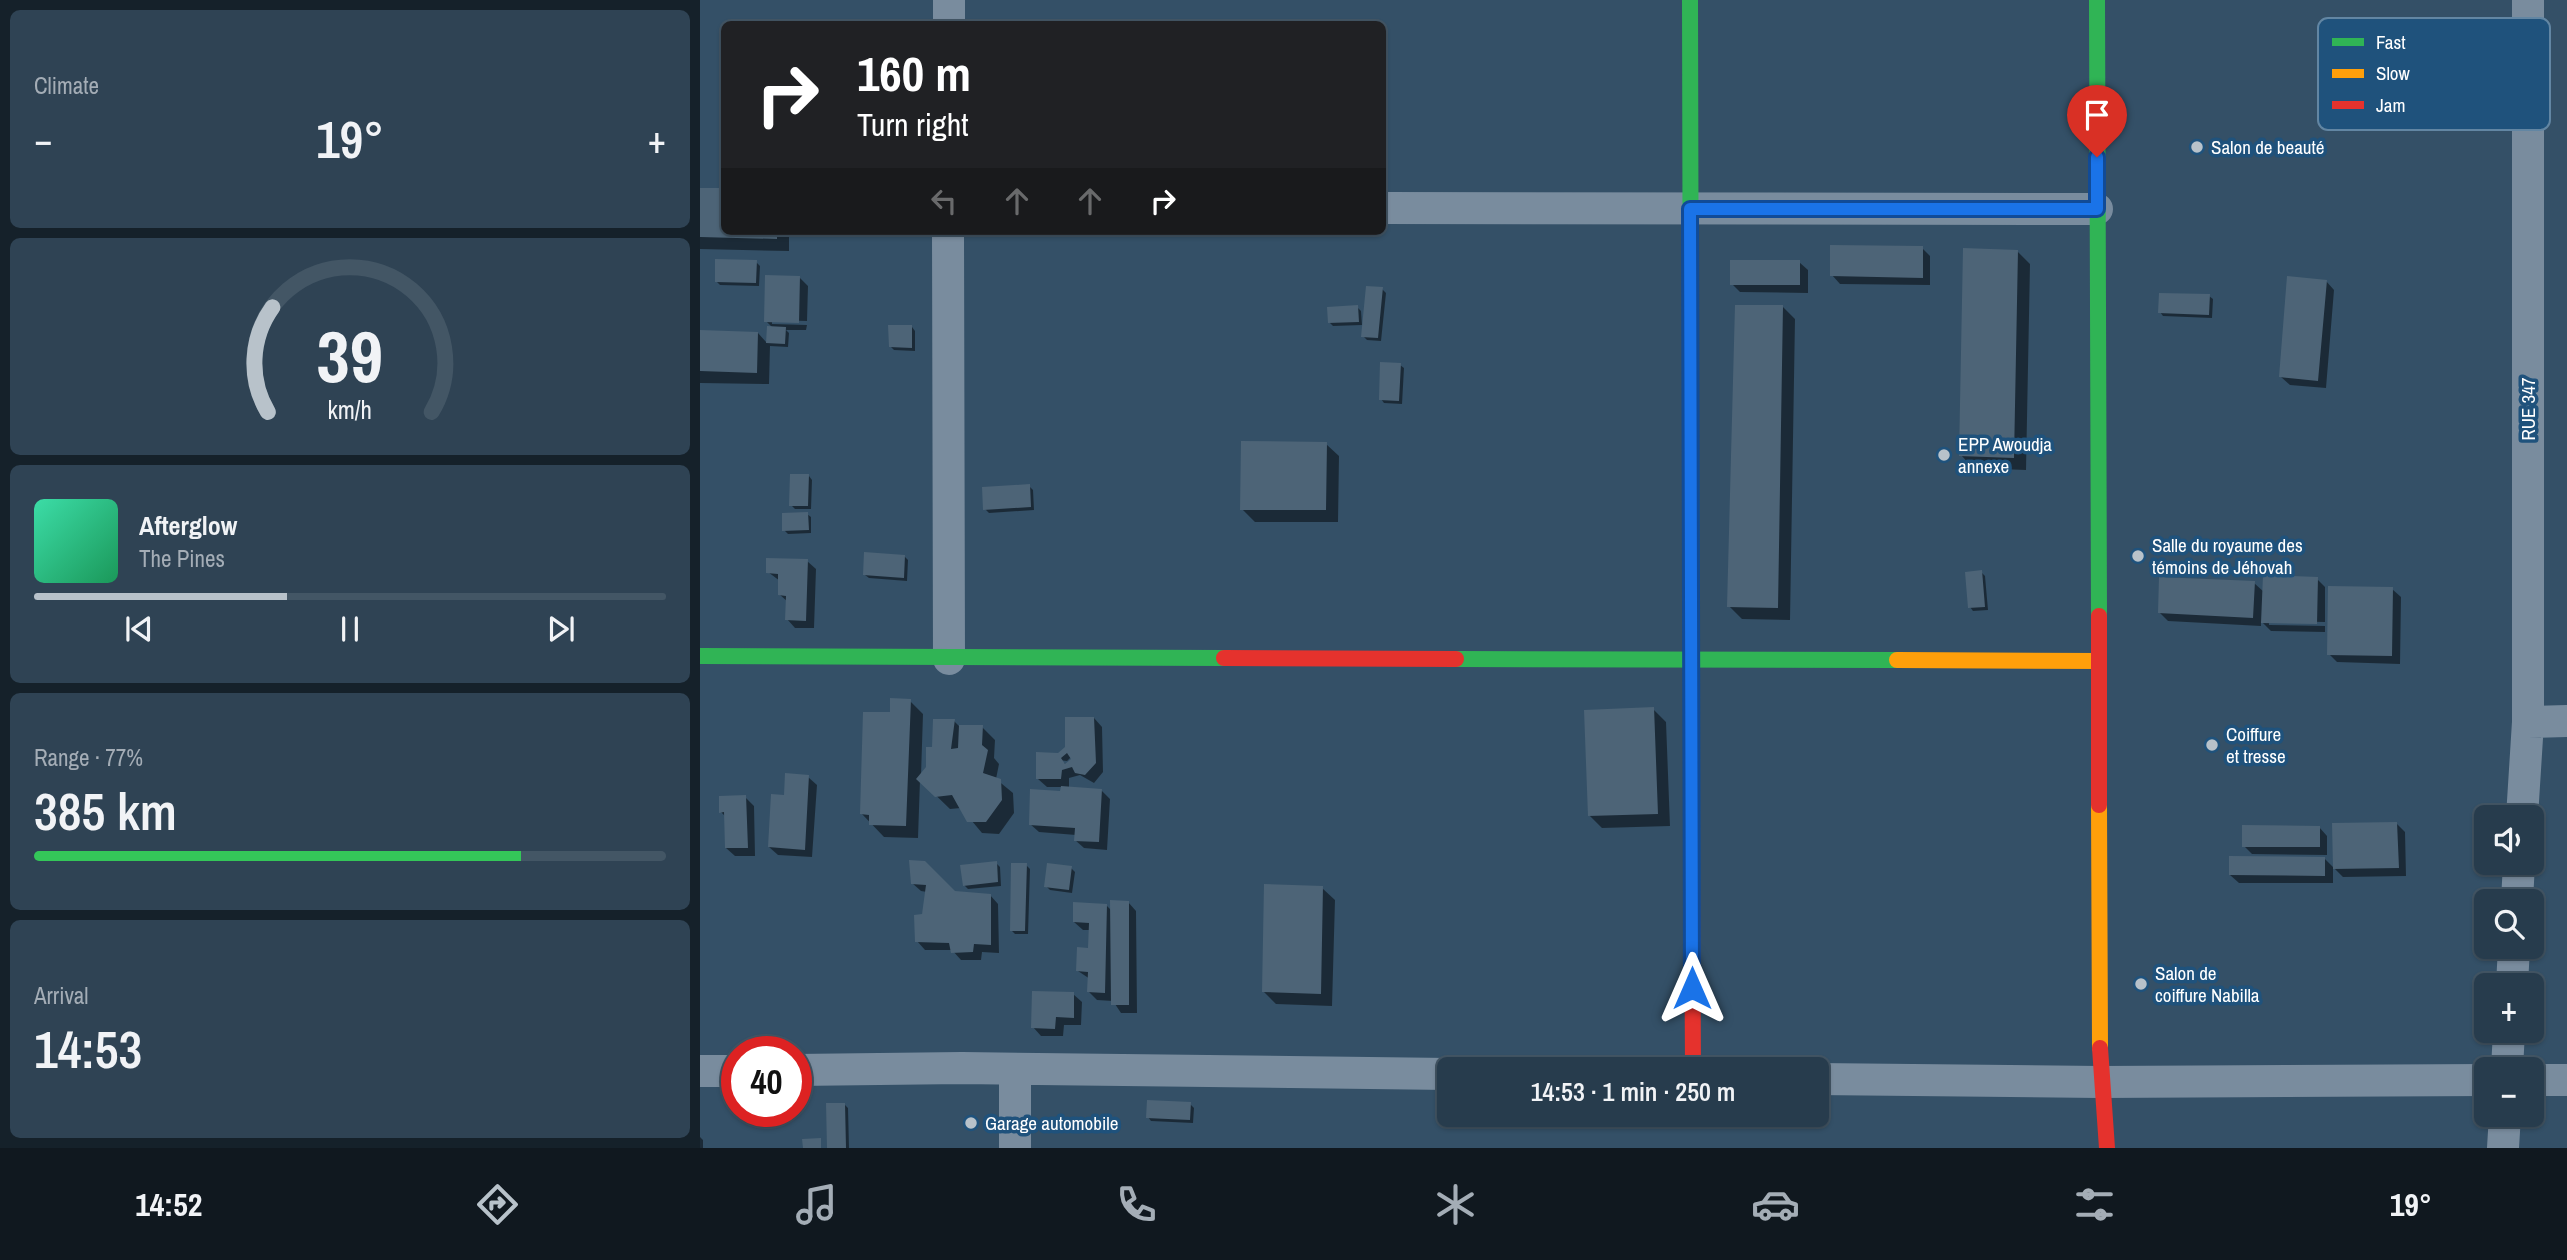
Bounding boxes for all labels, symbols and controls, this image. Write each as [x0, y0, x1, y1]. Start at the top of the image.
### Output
legend [2318, 18, 2550, 130]
text: Fast [2376, 29, 2406, 55]
text: 160 m [857, 40, 971, 106]
icon: right [742, 49, 833, 140]
text: Slow [2376, 60, 2411, 86]
text: Climate [34, 70, 99, 101]
pin [2067, 85, 2127, 157]
text: Jam [2376, 92, 2405, 118]
icon: arrive [2078, 96, 2116, 134]
text: Turn right [857, 103, 969, 146]
text: 19° [316, 104, 384, 174]
text: − [34, 114, 52, 165]
text: + [648, 114, 666, 165]
place label: Salon de beauté [2211, 134, 2325, 160]
marker: Salon de beauté [2189, 139, 2205, 155]
icon: left [925, 182, 963, 220]
icon: ahead [998, 182, 1036, 220]
icon: ahead [1071, 182, 1109, 220]
icon: right [1144, 182, 1182, 220]
text: 39 [317, 308, 383, 406]
street label: RUE 347 [2515, 377, 2541, 441]
text: km/h [328, 393, 372, 427]
place label: EPP Awoudja annexe [1958, 431, 2052, 479]
marker: EPP Awoudja annexe [1936, 447, 1952, 463]
text: Afterglow [139, 508, 237, 543]
place label: Salle du royaume des témoins de Jéhovah [2152, 532, 2303, 580]
text: The Pines [139, 543, 225, 574]
marker: Salle du royaume des témoins de Jéhovah [2130, 548, 2146, 564]
icon: previous [120, 610, 158, 648]
icon: pause [331, 610, 369, 648]
icon: next [542, 610, 580, 648]
place label: Coiffure et tresse [2226, 721, 2286, 769]
marker: Coiffure et tresse [2204, 737, 2220, 753]
text: Range · 77% [34, 742, 143, 773]
text: 385 km [34, 776, 177, 846]
map controls [2474, 805, 2544, 1127]
button: sound [2474, 805, 2544, 875]
button: search [2474, 889, 2544, 959]
position arrow [1655, 951, 1729, 1025]
place label: Salon de coiffure Nabilla [2155, 960, 2260, 1008]
button: + [2474, 973, 2544, 1043]
marker: Salon de coiffure Nabilla [2133, 976, 2149, 992]
text: Arrival [34, 980, 89, 1011]
text: 14:53 [34, 1014, 142, 1084]
speed limit sign: 40 [721, 1036, 812, 1127]
button: − [2474, 1057, 2544, 1127]
text: 14:53 · 1 min · 250 m [1531, 1074, 1735, 1109]
place label: Garage automobile [985, 1110, 1118, 1136]
marker: Garage automobile [963, 1115, 979, 1131]
icon: directions [473, 1180, 522, 1229]
icon: music [792, 1180, 841, 1229]
icon: phone [1112, 1180, 1161, 1229]
icon: climate [1431, 1180, 1480, 1229]
icon: car [1751, 1180, 1800, 1229]
icon: filters [2070, 1180, 2119, 1229]
text: 14:52 [135, 1183, 202, 1226]
text: 19° [2390, 1183, 2432, 1226]

